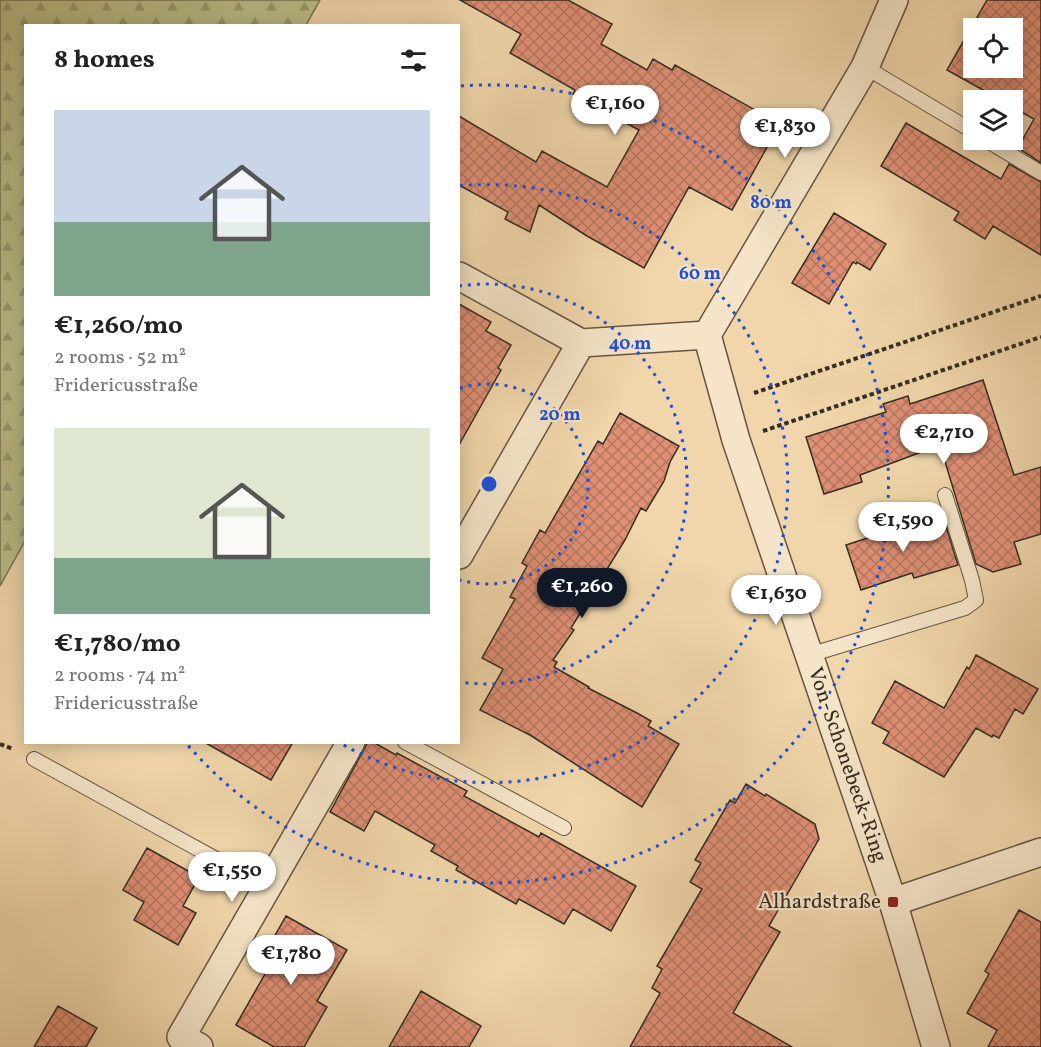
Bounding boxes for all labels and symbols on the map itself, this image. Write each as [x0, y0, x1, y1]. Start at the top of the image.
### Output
pin: €1,160 [566, 85, 664, 136]
pin: €1,830 [736, 108, 834, 159]
text: 80 m [750, 191, 792, 216]
text: 60 m [679, 262, 721, 287]
text: 40 m [609, 332, 651, 357]
text: 20 m [539, 403, 581, 428]
pin: €2,710 [895, 414, 993, 465]
centre of rings [479, 474, 499, 494]
pin: €1,590 [854, 502, 952, 553]
pin: €1,260 [533, 568, 631, 619]
pin: €1,630 [727, 575, 825, 626]
street label: Von-Schonebeck-Ring [800, 664, 894, 866]
pin: €1,550 [183, 852, 281, 903]
place label: Alhardstraße [758, 888, 881, 917]
marker: Alhardstraße [886, 895, 900, 909]
pin: €1,780 [242, 935, 340, 986]

